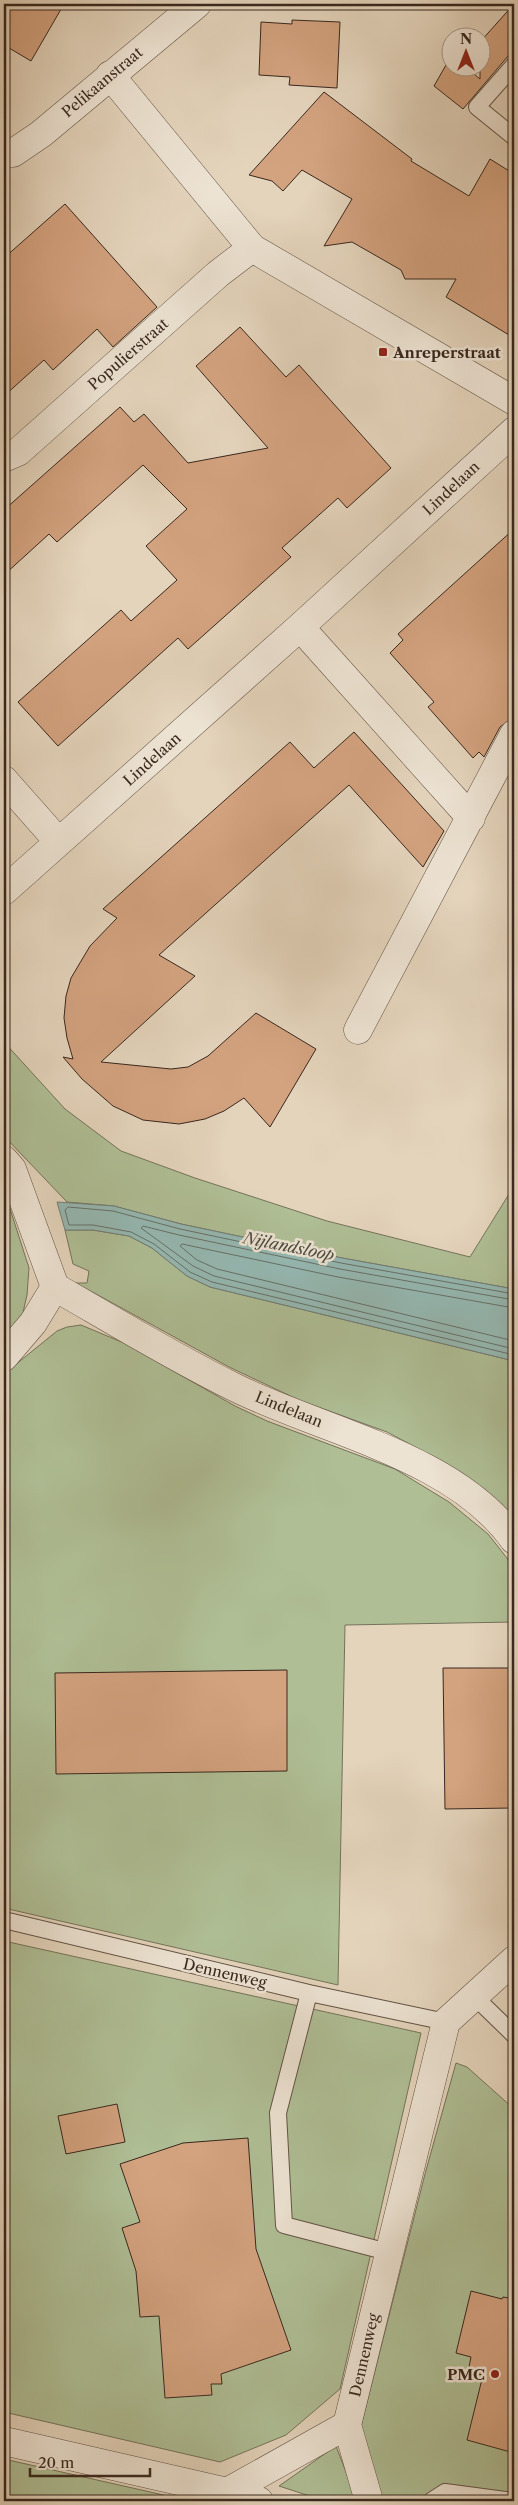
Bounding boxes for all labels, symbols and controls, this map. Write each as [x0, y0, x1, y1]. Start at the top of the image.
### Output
north arrow [440, 28, 490, 78]
text: N [460, 30, 472, 48]
street label: Pelikaanstraat [58, 42, 147, 121]
street label: Populierstraat [84, 314, 173, 394]
place label: Anreperstraat [392, 343, 501, 362]
marker: Anreperstraat [377, 346, 389, 358]
street label: Lindelaan [419, 456, 484, 519]
street label: Lindelaan [119, 728, 185, 790]
water label: Nijlandsloop [240, 1227, 336, 1265]
street label: Lindelaan [253, 1387, 326, 1431]
street label: Dennenweg [181, 1954, 269, 1992]
street label: Dennenweg [345, 2311, 383, 2399]
place label: PMC [447, 2365, 485, 2384]
marker: PMC [489, 2368, 501, 2380]
scale bar [30, 2445, 150, 2477]
text: 20 m [38, 2453, 74, 2472]

